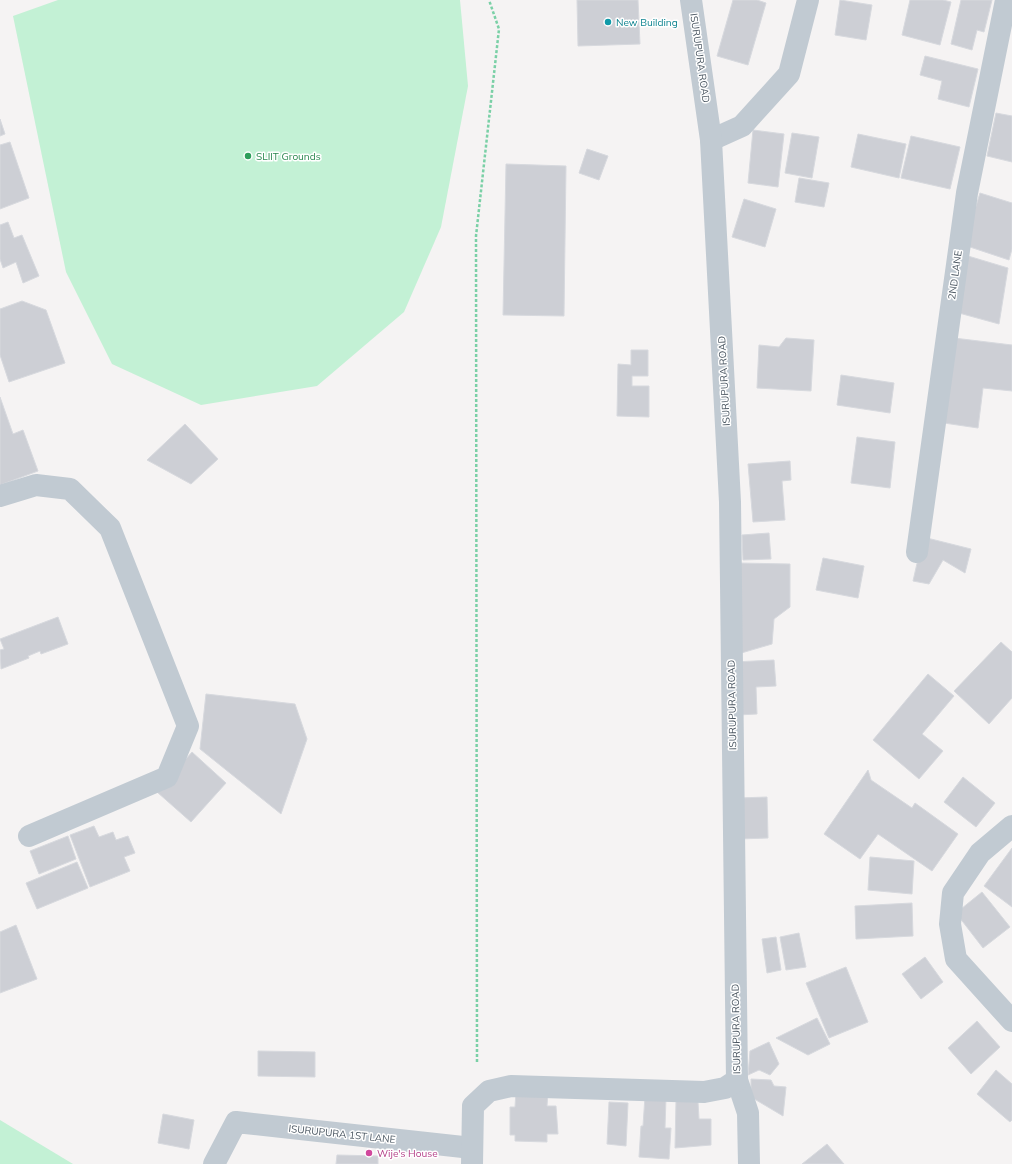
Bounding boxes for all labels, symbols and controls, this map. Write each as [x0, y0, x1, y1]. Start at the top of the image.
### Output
street label: ISURUPURA ROAD [687, 12, 713, 104]
place label: New Building [616, 16, 678, 29]
marker: New Building [603, 17, 613, 27]
place label: SLIIT Grounds [256, 150, 321, 163]
marker: SLIIT Grounds [243, 151, 253, 161]
street label: 2ND LANE [945, 249, 965, 300]
street label: ISURUPURA ROAD [715, 336, 733, 426]
street label: ISURUPURA ROAD [725, 660, 739, 750]
street label: ISURUPURA ROAD [729, 984, 743, 1074]
street label: ISURUPURA 1ST LANE [288, 1122, 396, 1146]
place label: Wije's House [377, 1147, 438, 1160]
marker: Wije's House [364, 1148, 374, 1158]

